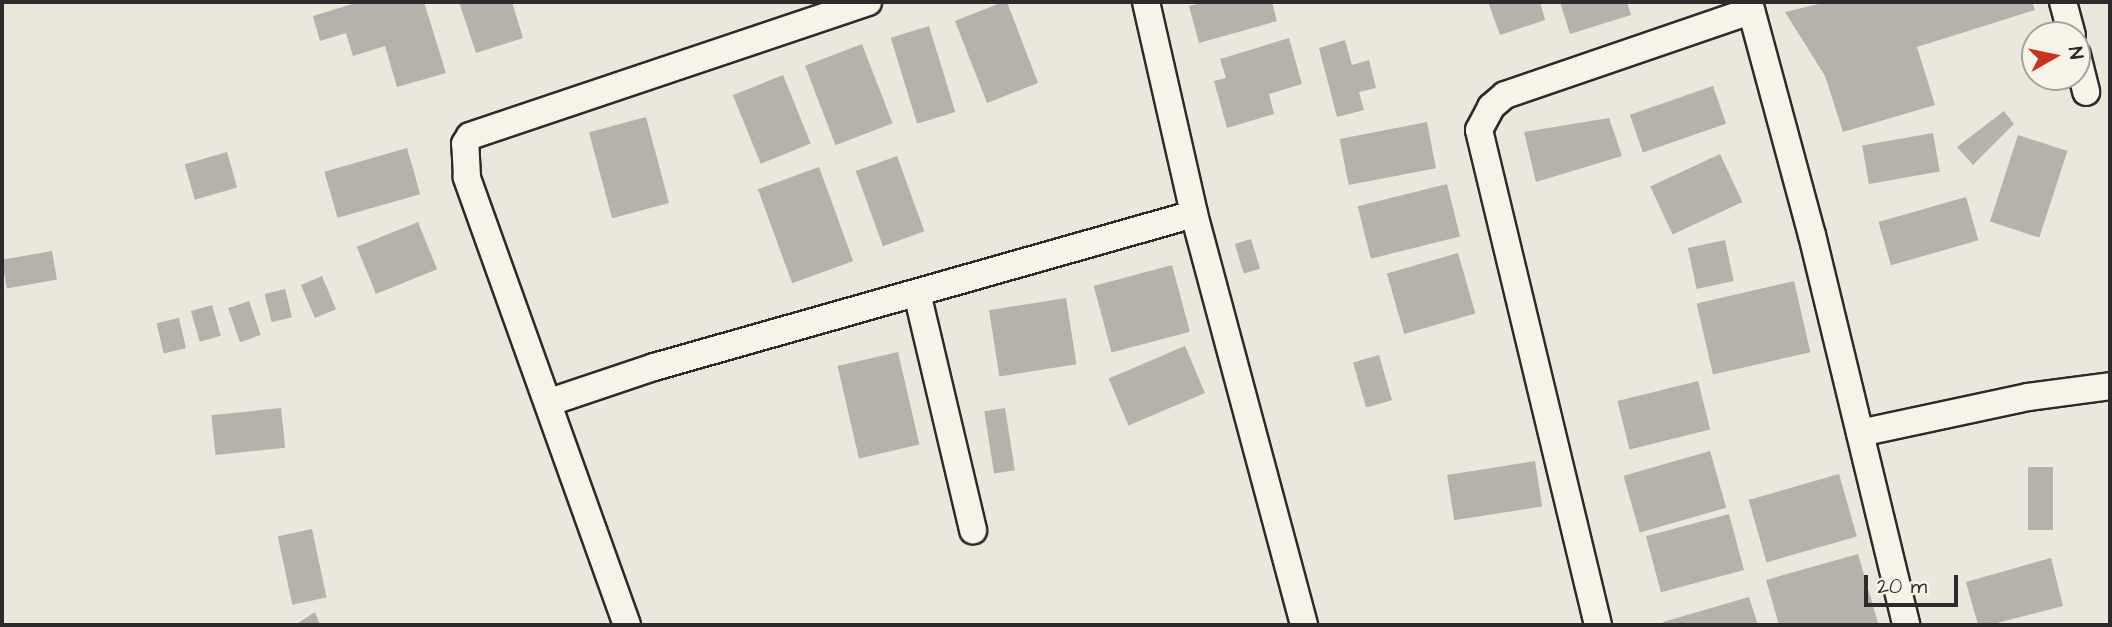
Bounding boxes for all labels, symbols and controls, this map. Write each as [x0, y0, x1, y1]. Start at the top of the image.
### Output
north arrow [2021, 21, 2091, 91]
text: N [2061, 45, 2090, 61]
scale bar [1867, 560, 1962, 604]
text: 20 m [1877, 572, 1927, 601]

